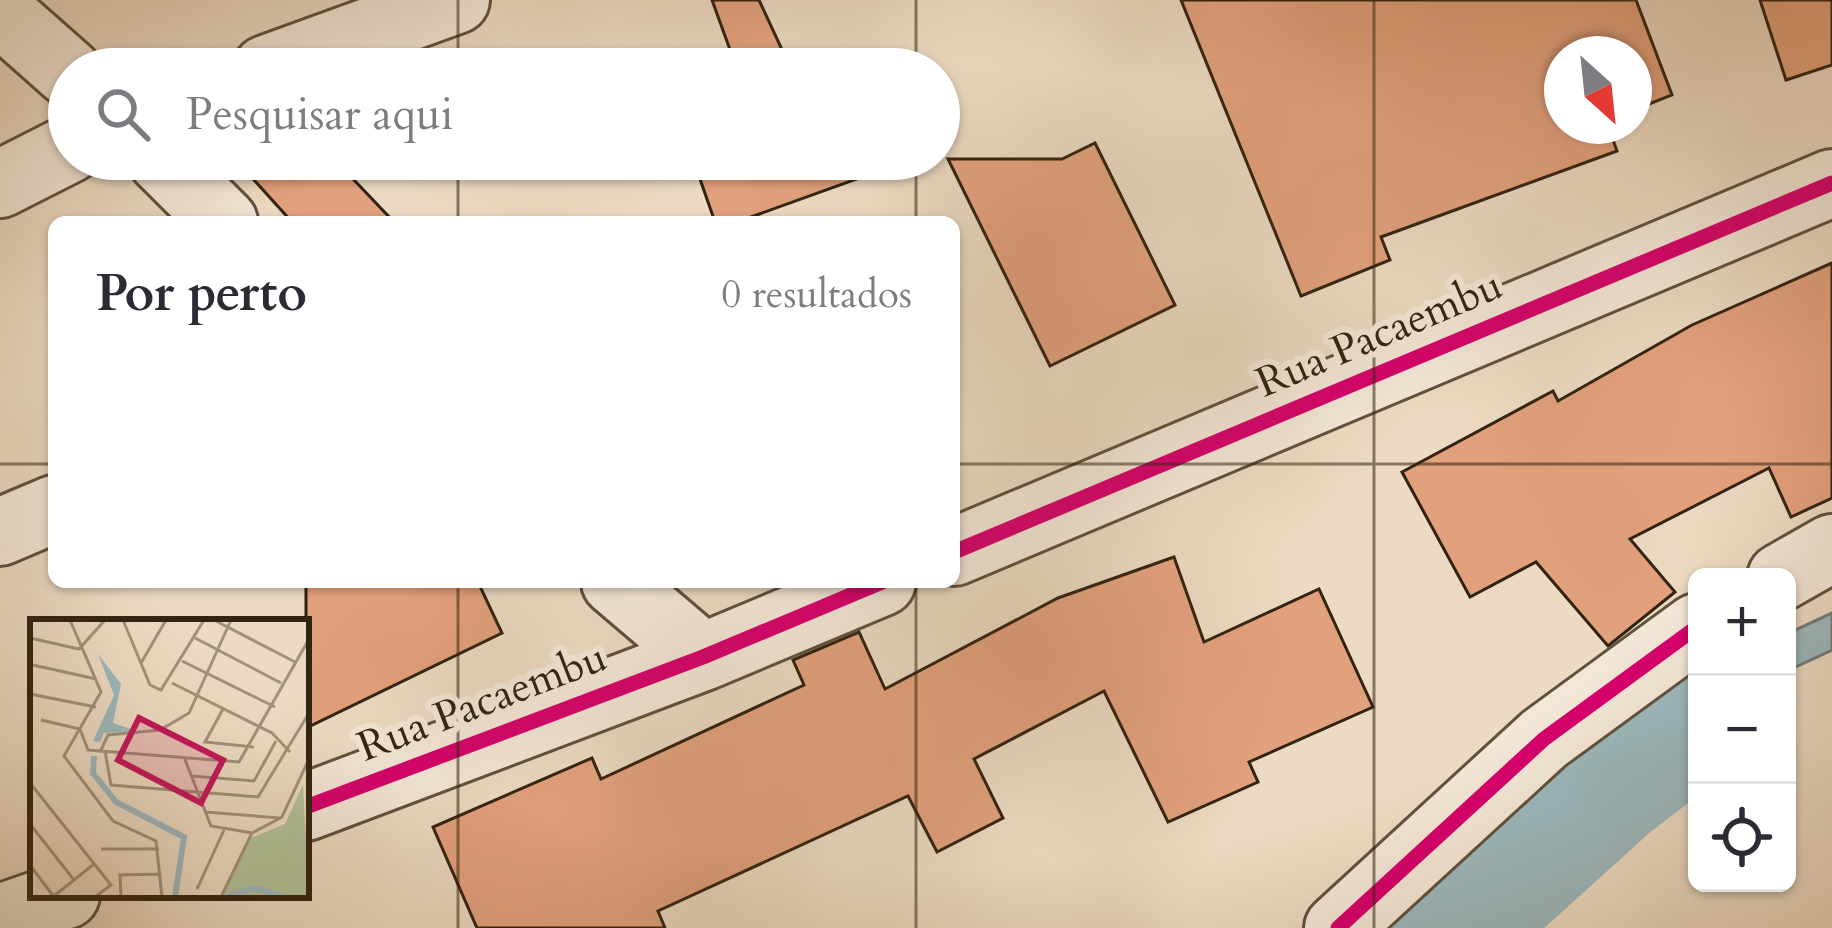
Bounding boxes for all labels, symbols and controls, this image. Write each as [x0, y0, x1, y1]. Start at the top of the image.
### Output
north arrow [1544, 36, 1652, 144]
search box [48, 48, 960, 180]
icon: search [90, 81, 156, 147]
text: Pesquisar aqui [186, 84, 453, 145]
street label: Rua Pacaembu [1247, 257, 1511, 411]
text: Por perto [96, 259, 307, 329]
text: 0 resultados [721, 268, 912, 321]
map controls [1688, 568, 1796, 892]
button: + [1688, 568, 1796, 676]
inset map [30, 619, 309, 898]
street label: Rua Pacaembu [349, 628, 615, 776]
button: − [1688, 676, 1796, 784]
button: locate [1688, 784, 1796, 892]

